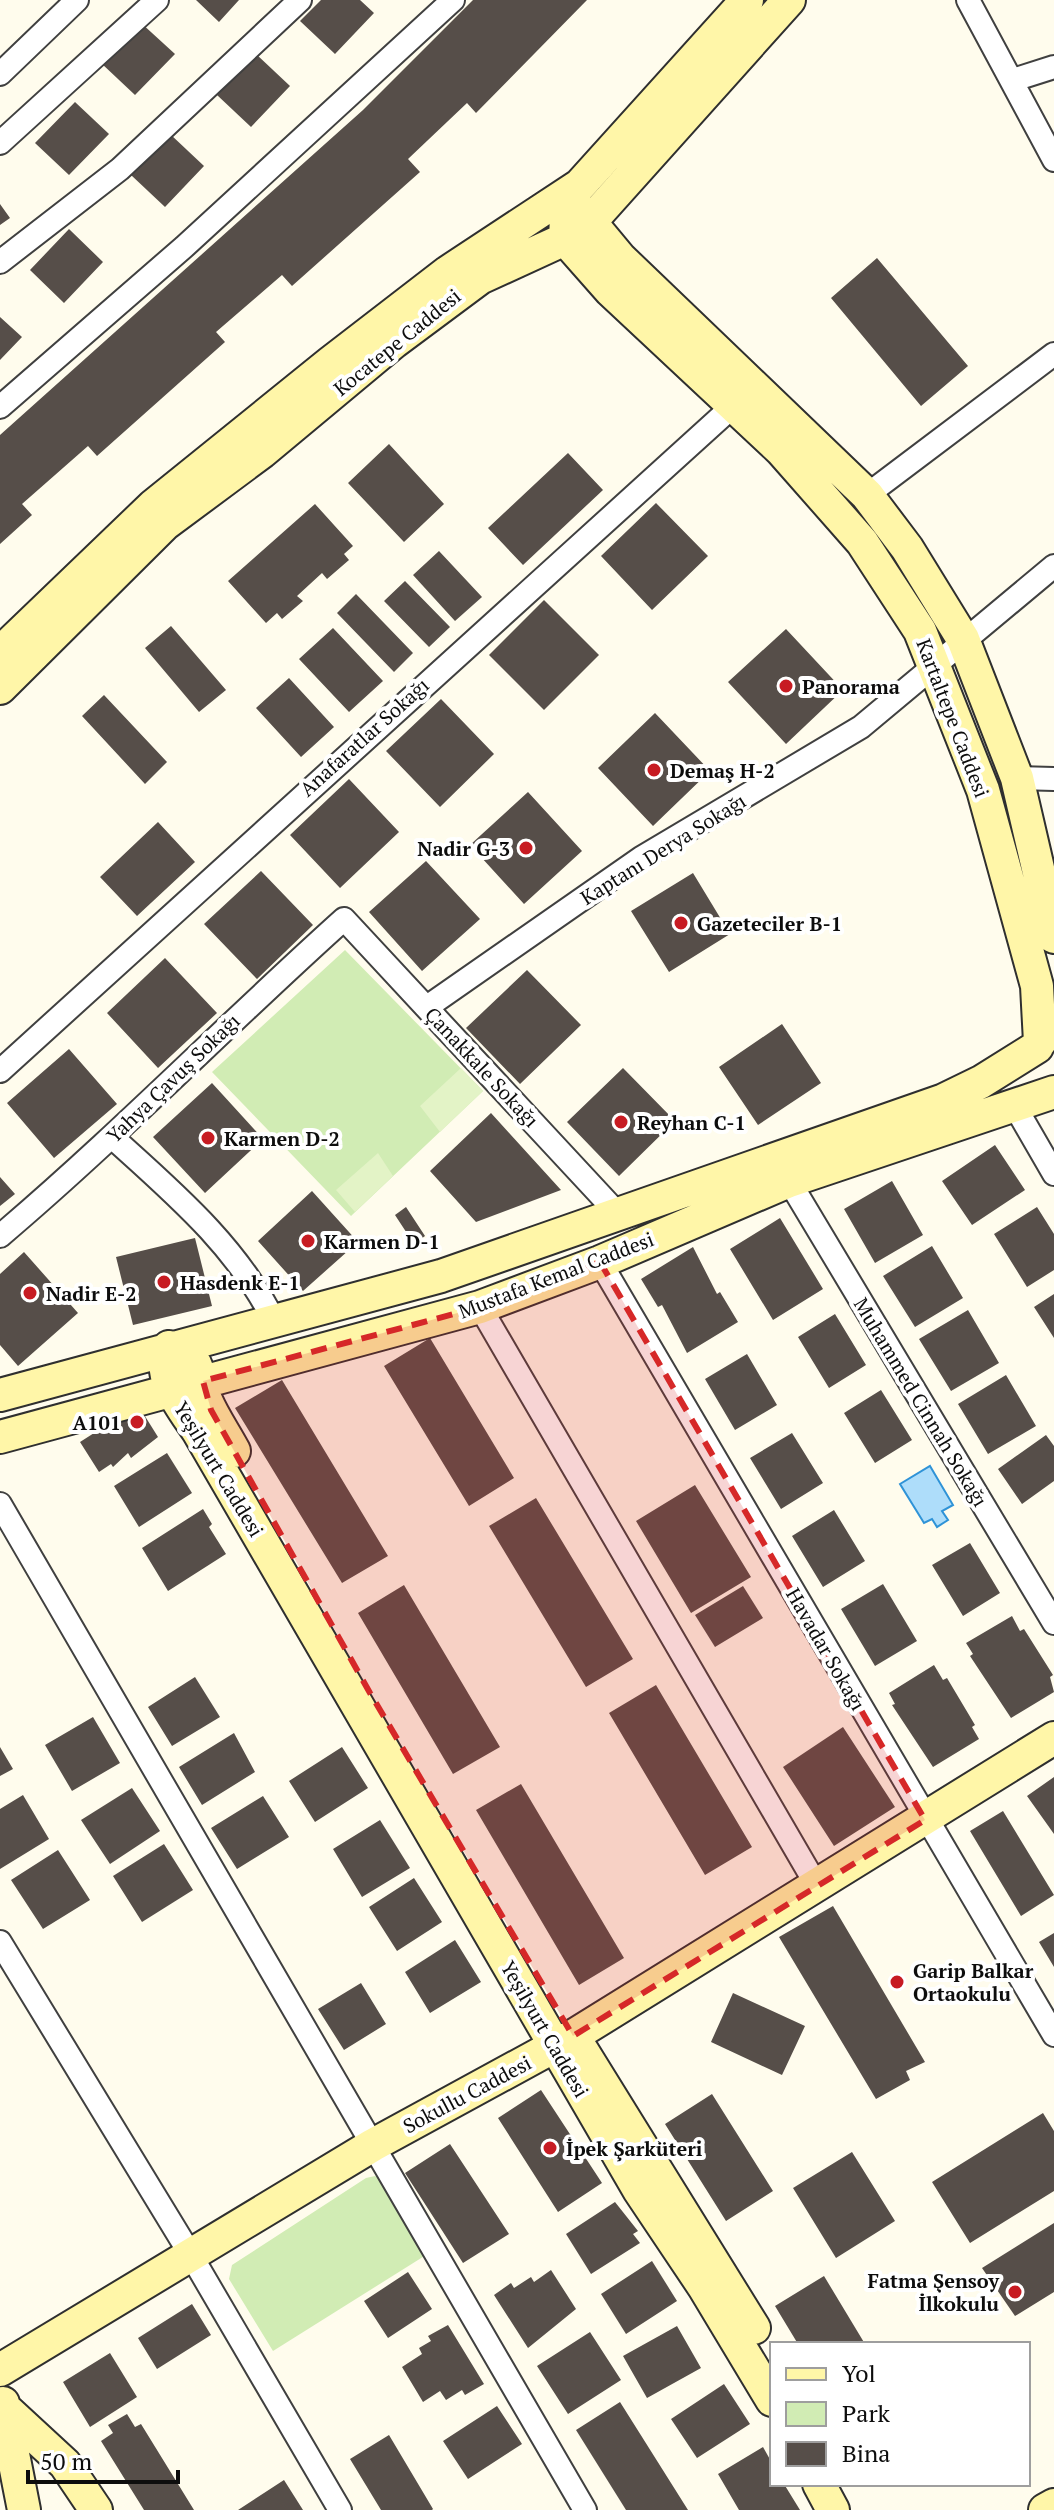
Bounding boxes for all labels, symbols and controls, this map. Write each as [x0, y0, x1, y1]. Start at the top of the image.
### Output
street label: Kocatepe Caddesi [328, 282, 466, 402]
street label: Kartaltepe Caddesi [910, 635, 996, 801]
street label: Anafaratlar Sokağı [294, 672, 434, 802]
place label: Panorama [802, 673, 900, 700]
marker: Panorama [777, 677, 795, 695]
place label: Demaş H-2 [670, 757, 775, 784]
marker: Demaş H-2 [645, 761, 663, 779]
street label: Kaptanı Derya Sokağı [575, 787, 751, 911]
place label: Nadir G-3 [417, 835, 510, 862]
marker: Nadir G-3 [517, 839, 535, 857]
place label: Gazeteciler B-1 [697, 910, 842, 937]
marker: Gazeteciler B-1 [672, 914, 690, 932]
street label: Çanakkale Sokağı [419, 1001, 545, 1133]
street label: Yahya Çavuş Sokağı [101, 1007, 245, 1149]
place label: Reyhan C-1 [637, 1109, 746, 1136]
marker: Reyhan C-1 [612, 1113, 630, 1131]
place label: Karmen D-2 [224, 1125, 340, 1152]
marker: Karmen D-2 [199, 1129, 217, 1147]
street label: Mustafa Kemal Caddesi [455, 1225, 657, 1325]
place label: Karmen D-1 [324, 1228, 440, 1255]
marker: Karmen D-1 [299, 1232, 317, 1250]
place label: Hasdenk E-1 [180, 1269, 300, 1296]
marker: Hasdenk E-1 [155, 1273, 173, 1291]
place label: Nadir E-2 [46, 1280, 137, 1307]
marker: Nadir E-2 [21, 1284, 39, 1302]
street label: Muhammed Cinnah Sokağı [848, 1292, 994, 1512]
street label: Yeşilyurt Caddesi [168, 1396, 270, 1542]
place label: A101 [73, 1409, 121, 1436]
marker: A101 [128, 1413, 146, 1431]
street label: Havadar Sokağı [780, 1583, 872, 1715]
street label: Yeşilyurt Caddesi [495, 1956, 595, 2102]
place label: Garip Balkar Ortaokulu [913, 1957, 1034, 2007]
marker: Garip Balkar Ortaokulu [888, 1973, 906, 1991]
street label: Sokullu Caddesi [398, 2049, 536, 2139]
place label: İpek Şarküteri [566, 2135, 703, 2162]
marker: İpek Şarküteri [541, 2139, 559, 2157]
place label: Fatma Şensoy İlkokulu [867, 2267, 1000, 2317]
marker: Fatma Şensoy İlkokulu [1006, 2283, 1024, 2301]
legend [770, 2342, 1030, 2486]
text: Yol [842, 2357, 876, 2389]
text: Park [842, 2397, 891, 2429]
scale bar [28, 2434, 178, 2484]
text: Bina [842, 2437, 890, 2469]
text: 50 m [40, 2445, 92, 2477]

